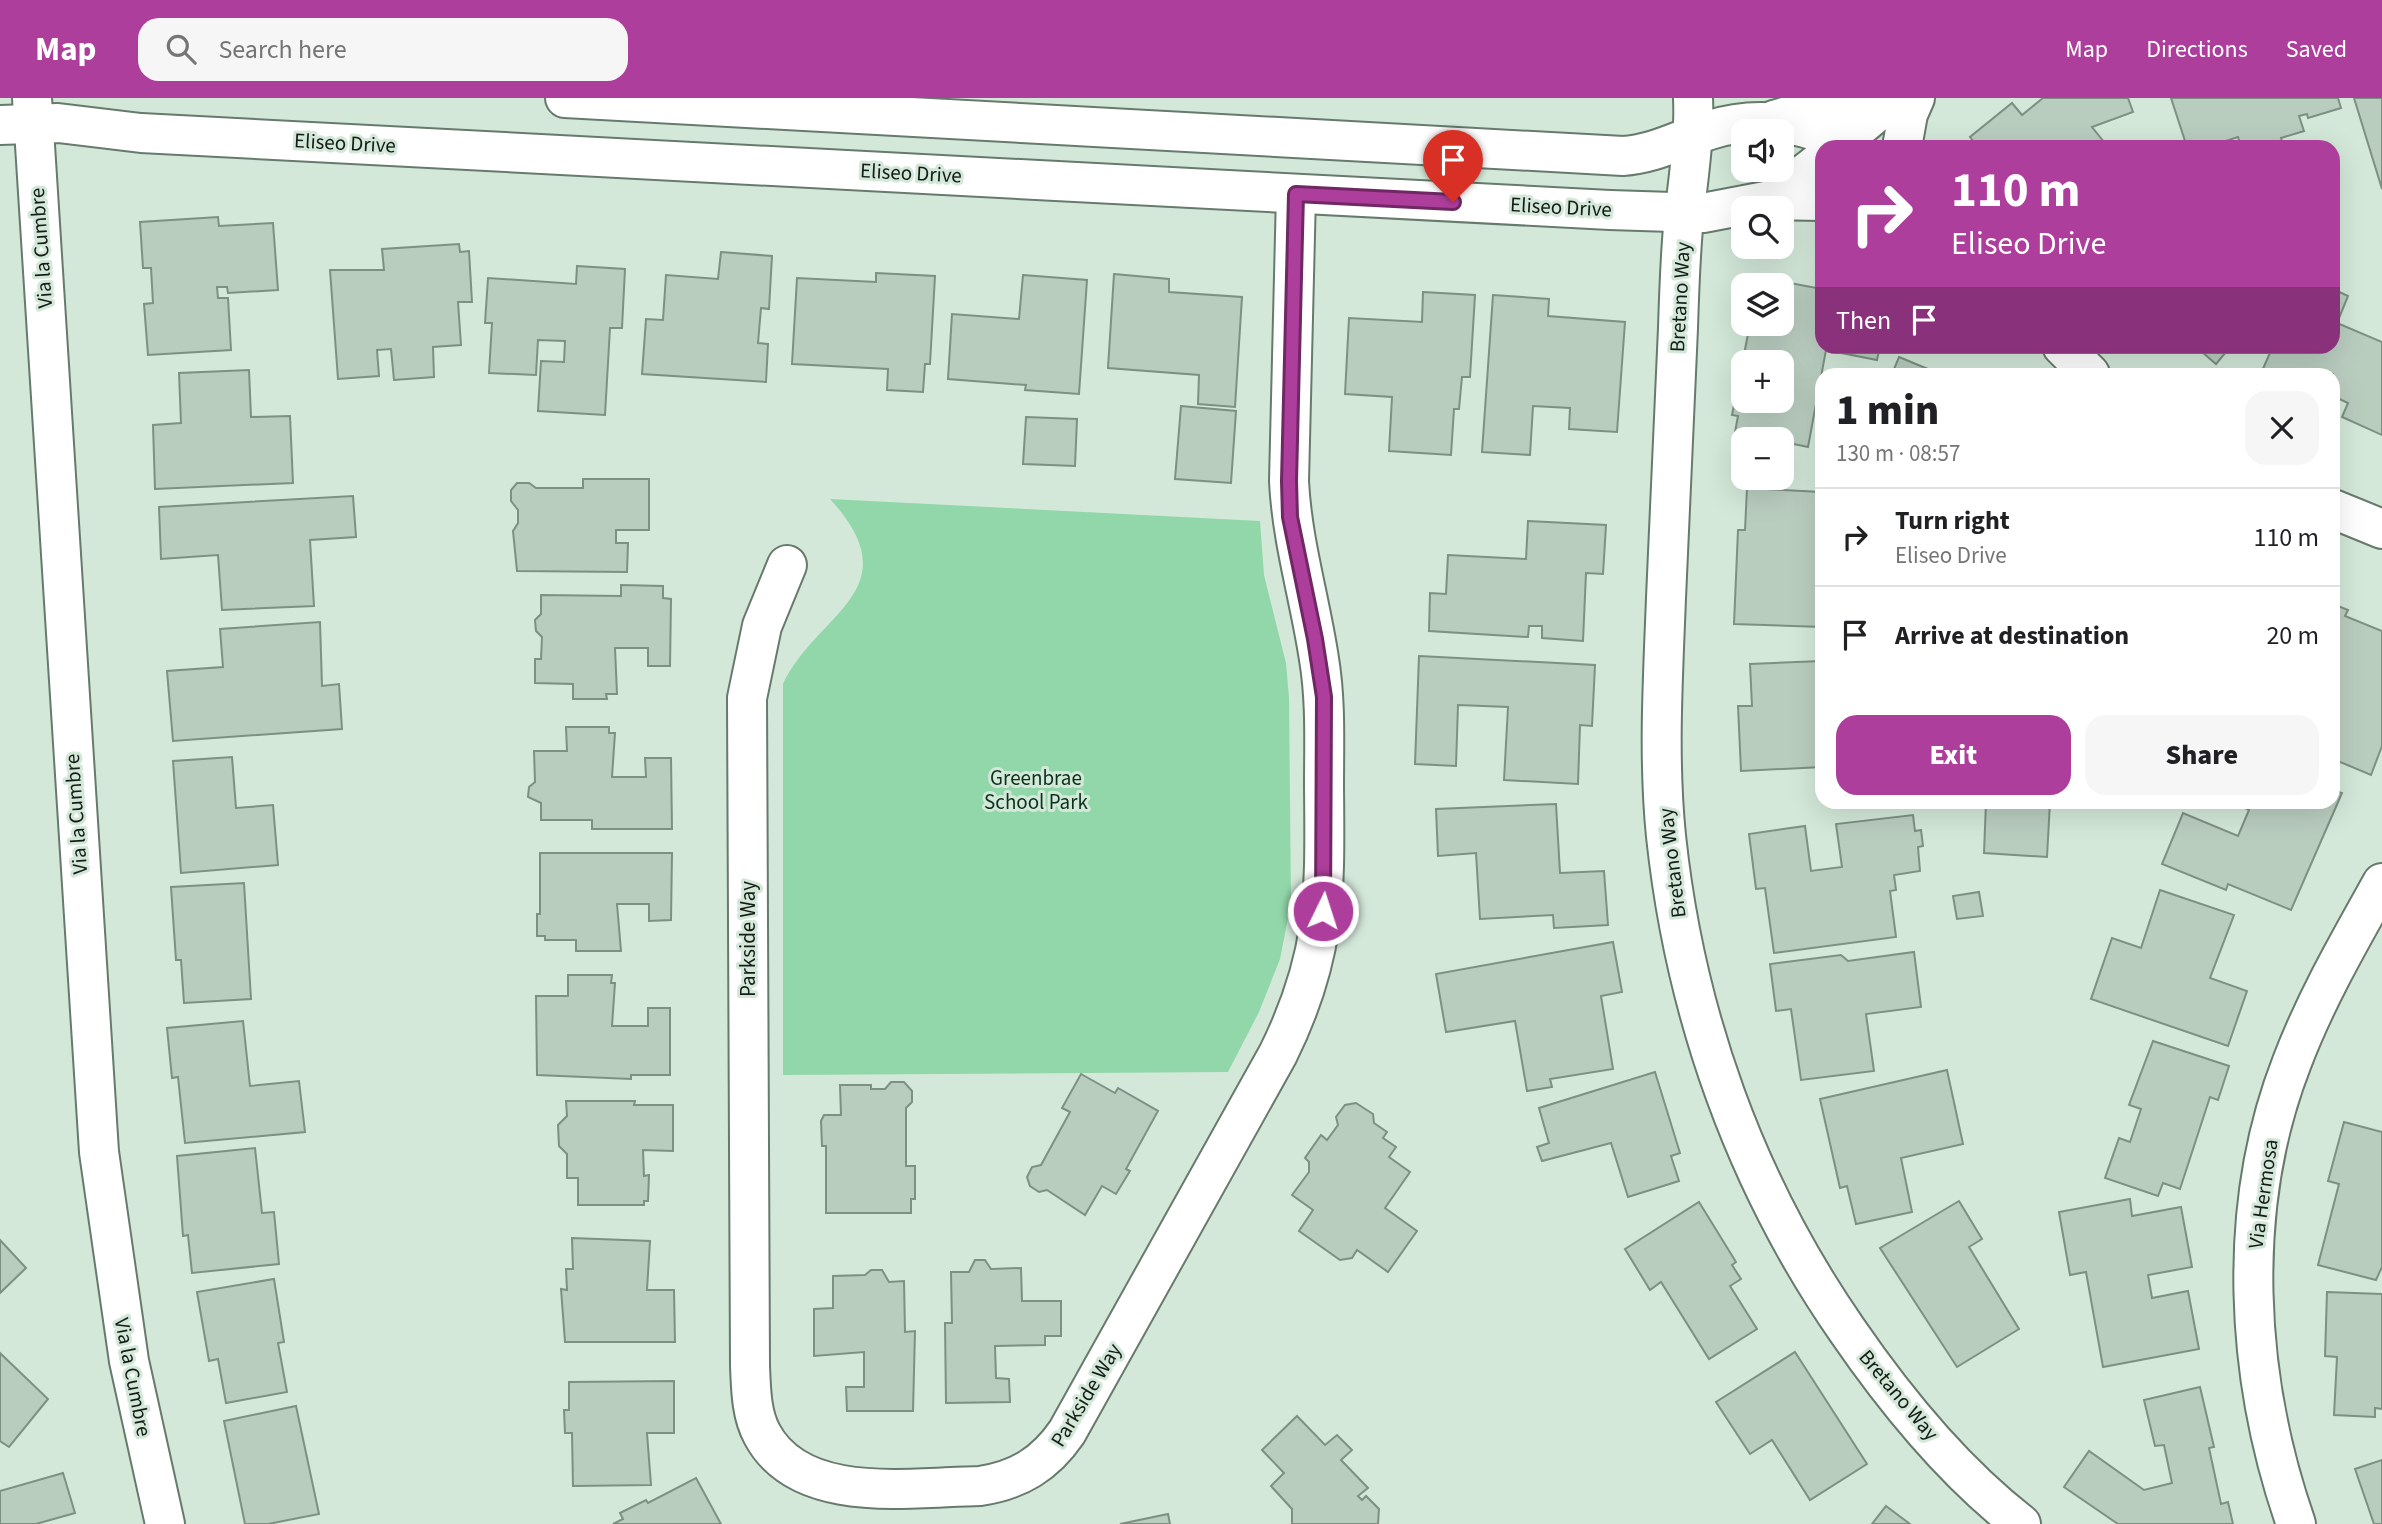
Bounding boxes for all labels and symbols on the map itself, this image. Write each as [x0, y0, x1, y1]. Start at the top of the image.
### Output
street label: Eliseo Drive [293, 125, 397, 161]
pin [1423, 130, 1483, 202]
street label: Eliseo Drive [859, 155, 963, 191]
street label: Via la Cumbre [22, 187, 60, 309]
street label: Eliseo Drive [1509, 189, 1613, 225]
street label: Bretano Way [1662, 241, 1698, 353]
street label: Via la Cumbre [57, 753, 95, 875]
park label: Greenbrae School Park [984, 763, 1088, 817]
street label: Bretano Way [1650, 806, 1694, 920]
position arrow [1286, 874, 1360, 948]
street label: Parkside Way [733, 881, 763, 997]
street label: Via Hermosa [2240, 1137, 2286, 1251]
street label: Via la Cumbre [107, 1315, 159, 1439]
street label: Parkside Way [1043, 1337, 1129, 1452]
street label: Bretano Way [1852, 1343, 1946, 1447]

